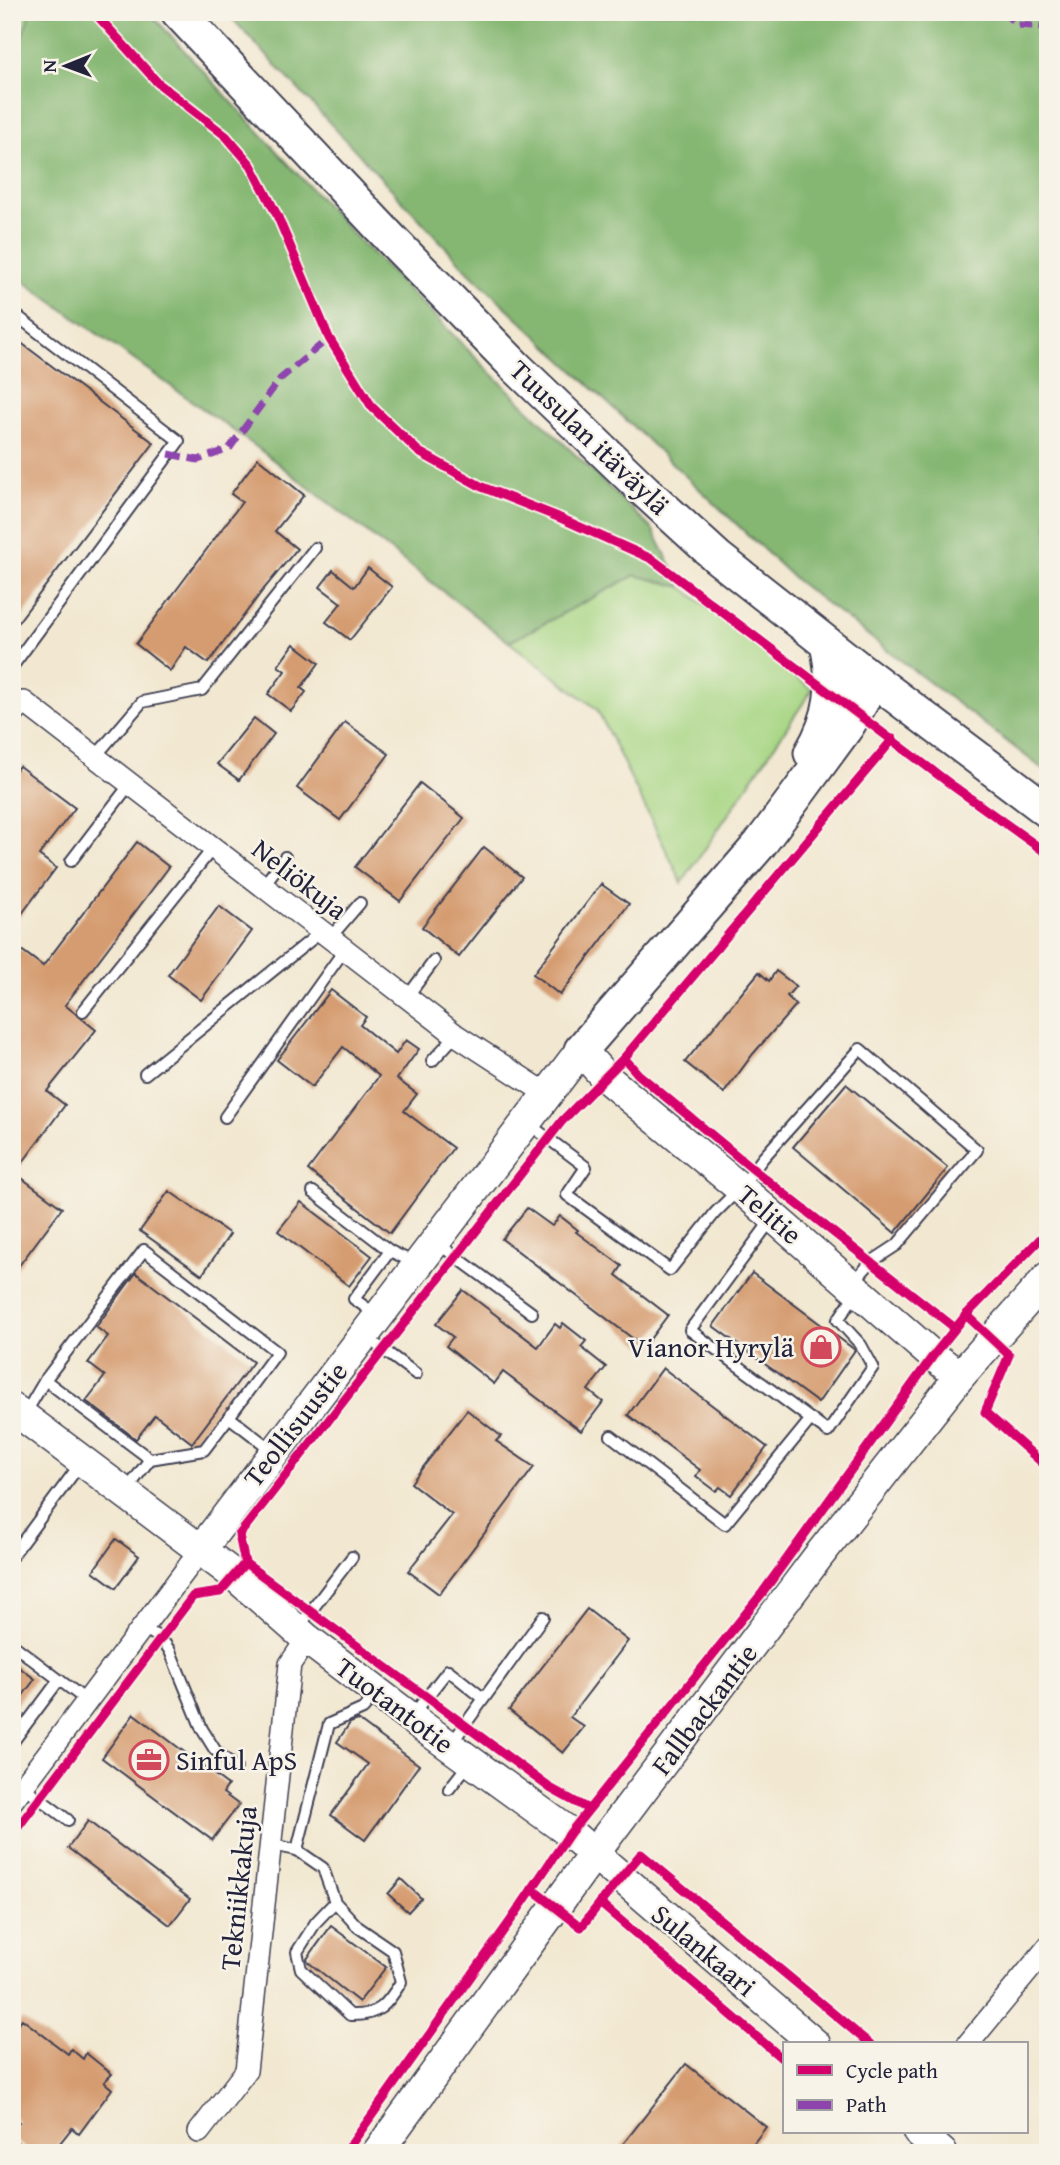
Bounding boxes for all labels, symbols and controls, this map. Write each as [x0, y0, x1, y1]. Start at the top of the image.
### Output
north arrow [32, 32, 102, 102]
text: N [35, 59, 63, 73]
street label: Tuusulan itäväylä [501, 349, 680, 524]
street label: Neliökuja [244, 828, 357, 930]
street label: Telitie [729, 1174, 812, 1253]
place label: Vianor Hyrylä [628, 1326, 795, 1367]
shop icon: Vianor Hyrylä [800, 1326, 842, 1368]
street label: Teollisuustie [233, 1352, 357, 1495]
street label: Fallbackantie [640, 1634, 767, 1783]
street label: Tuotantotie [327, 1646, 463, 1763]
office icon: Sinful ApS [128, 1739, 170, 1781]
place label: Sinful ApS [176, 1739, 297, 1780]
street label: Tekniikkakuja [208, 1803, 267, 1972]
street label: Sulankaari [643, 1894, 766, 2006]
legend [783, 2042, 1028, 2134]
text: Cycle path [846, 2055, 938, 2086]
text: Path [846, 2089, 887, 2120]

